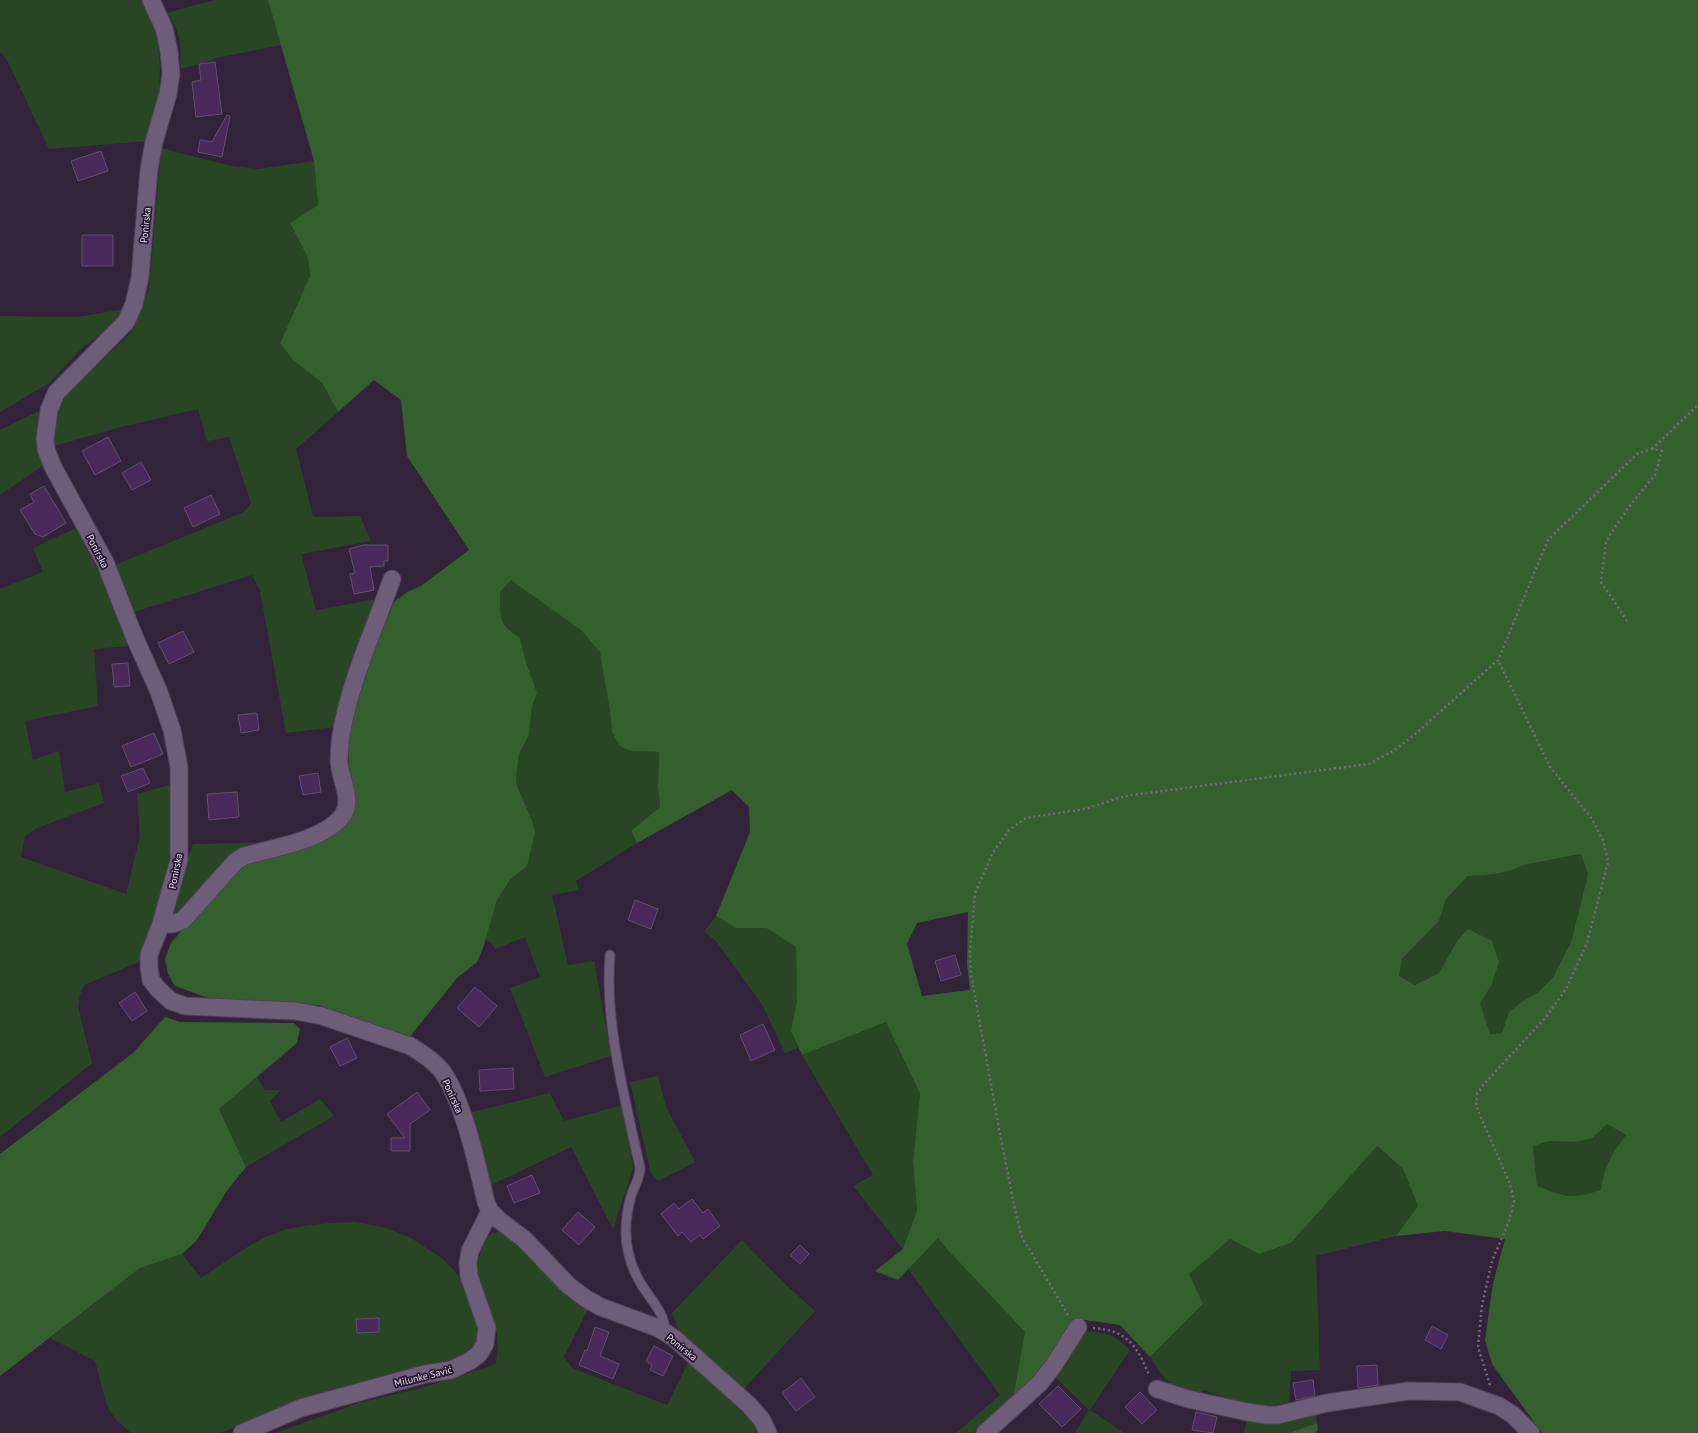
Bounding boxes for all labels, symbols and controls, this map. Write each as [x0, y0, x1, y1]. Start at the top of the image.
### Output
street label: Ponirska [137, 206, 154, 244]
street label: Ponirska [84, 532, 112, 570]
street label: Ponirska [166, 852, 185, 890]
street label: Ponirska [439, 1077, 466, 1115]
street label: Ponirska [664, 1331, 700, 1364]
street label: Milunke Savić [393, 1363, 454, 1390]

